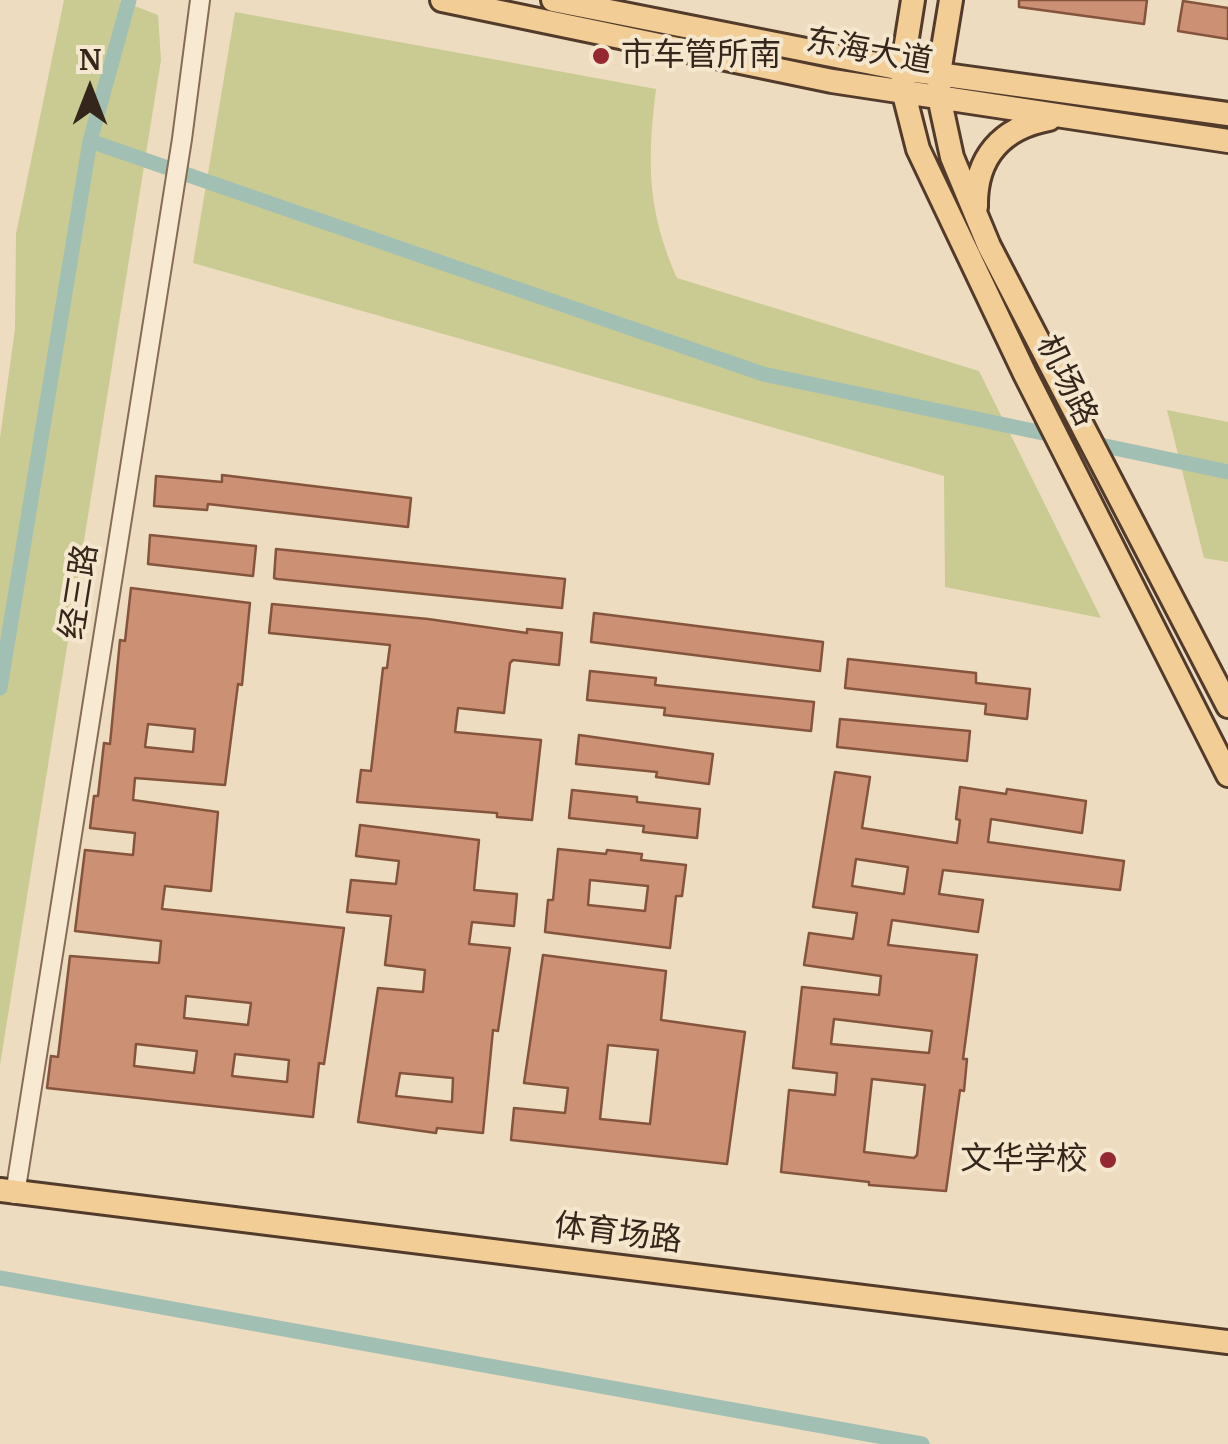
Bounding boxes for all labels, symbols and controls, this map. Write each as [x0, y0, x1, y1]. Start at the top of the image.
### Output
street label: 东海大道 [803, 22, 935, 82]
place label: 市车管所南 [621, 37, 781, 75]
north arrow [40, 40, 140, 140]
text: N [79, 42, 101, 78]
marker: 市车管所南 [590, 45, 612, 67]
street label: 机场路 [1028, 329, 1104, 433]
street label: 经三路 [54, 542, 106, 642]
place label: 文华学校 [960, 1141, 1088, 1179]
marker: 文华学校 [1097, 1149, 1119, 1171]
street label: 体育场路 [552, 1207, 684, 1261]

